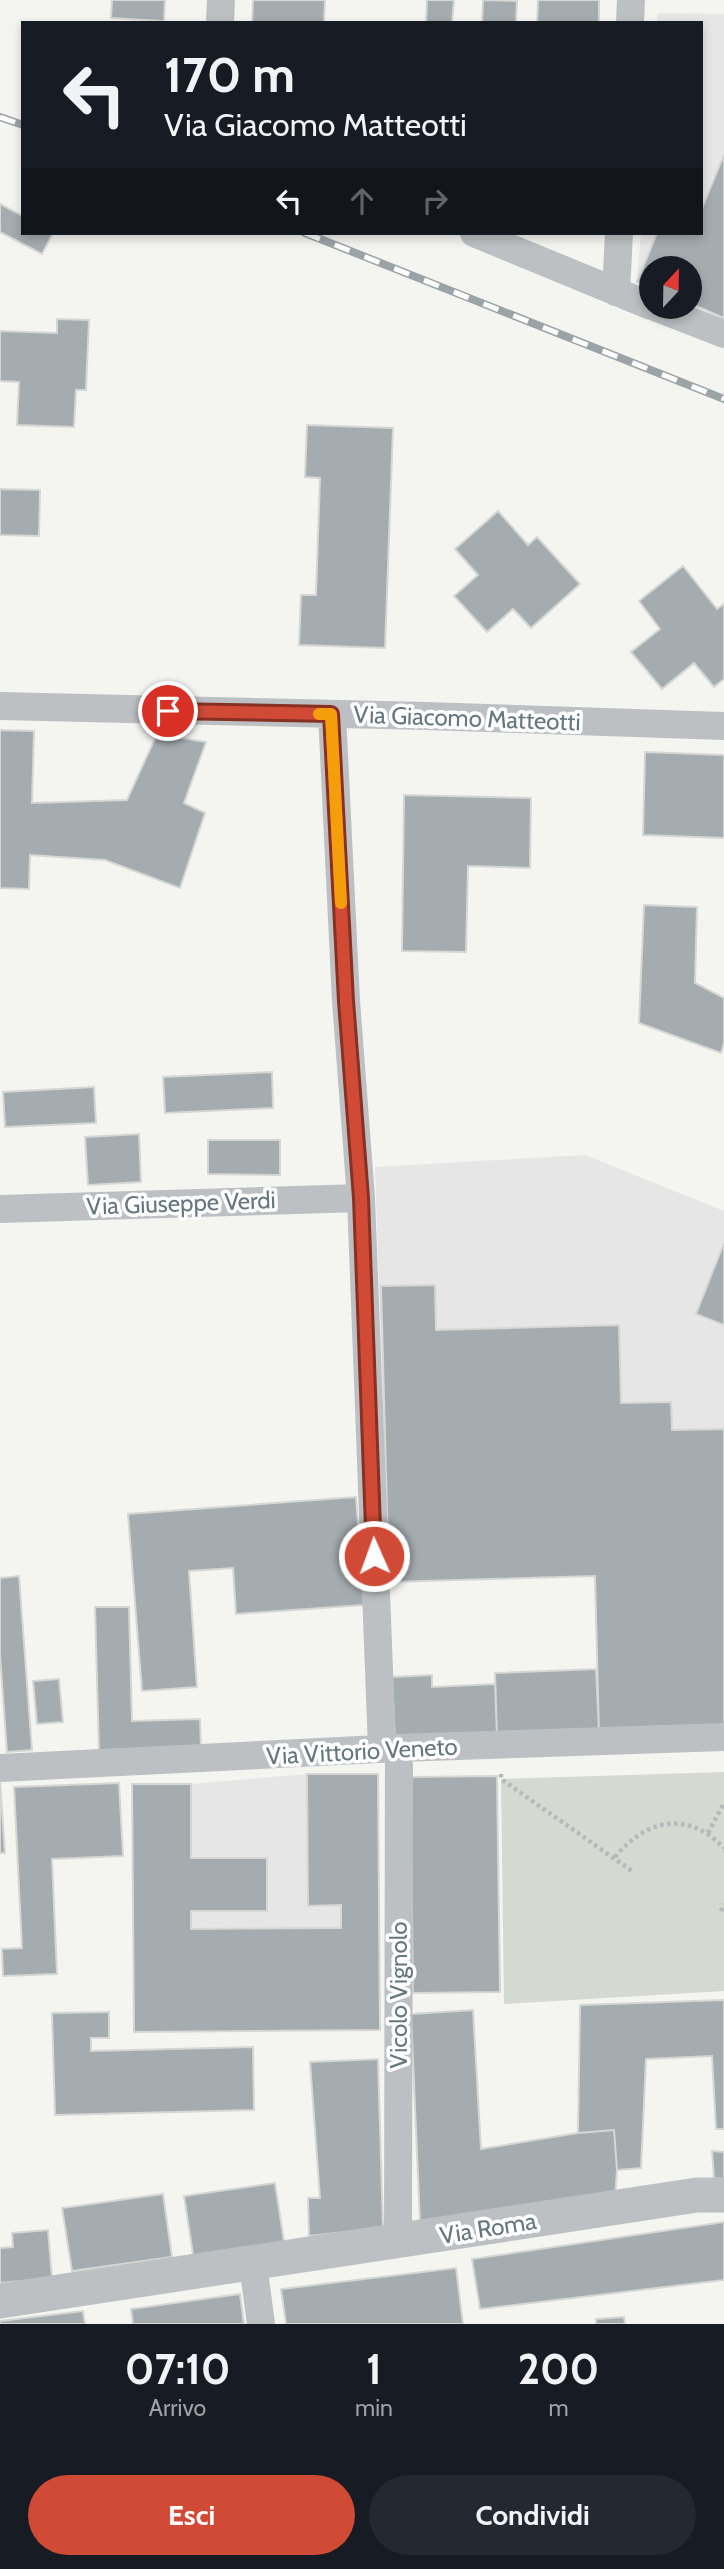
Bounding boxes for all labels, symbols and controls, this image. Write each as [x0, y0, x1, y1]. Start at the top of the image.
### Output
text: 170 m [164, 45, 295, 104]
icon: left [49, 49, 140, 140]
text: Via Giacomo Matteotti [164, 105, 467, 144]
icon: left [270, 182, 308, 220]
icon: ahead [343, 182, 381, 220]
icon: right [416, 182, 454, 220]
north arrow [639, 256, 702, 318]
map controls [639, 256, 702, 319]
pin [138, 681, 198, 741]
icon: arrive [149, 692, 187, 730]
street label: Via Giacomo Matteotti [353, 700, 581, 736]
street label: Via Giuseppe Verdi [86, 1185, 276, 1221]
position arrow [337, 1519, 411, 1593]
street label: Via Vittorio Veneto [266, 1732, 458, 1770]
street label: Vicolo Vignolo [384, 1922, 413, 2068]
street label: Via Roma [438, 2206, 539, 2250]
text: 07:10 [125, 2343, 230, 2395]
text: 1 [366, 2343, 382, 2395]
text: 200 [518, 2343, 599, 2395]
text: Arrivo [149, 2394, 206, 2422]
text: min [355, 2394, 393, 2422]
text: m [548, 2394, 569, 2422]
button: Esci [28, 2475, 355, 2555]
button: Condividi [369, 2475, 696, 2555]

